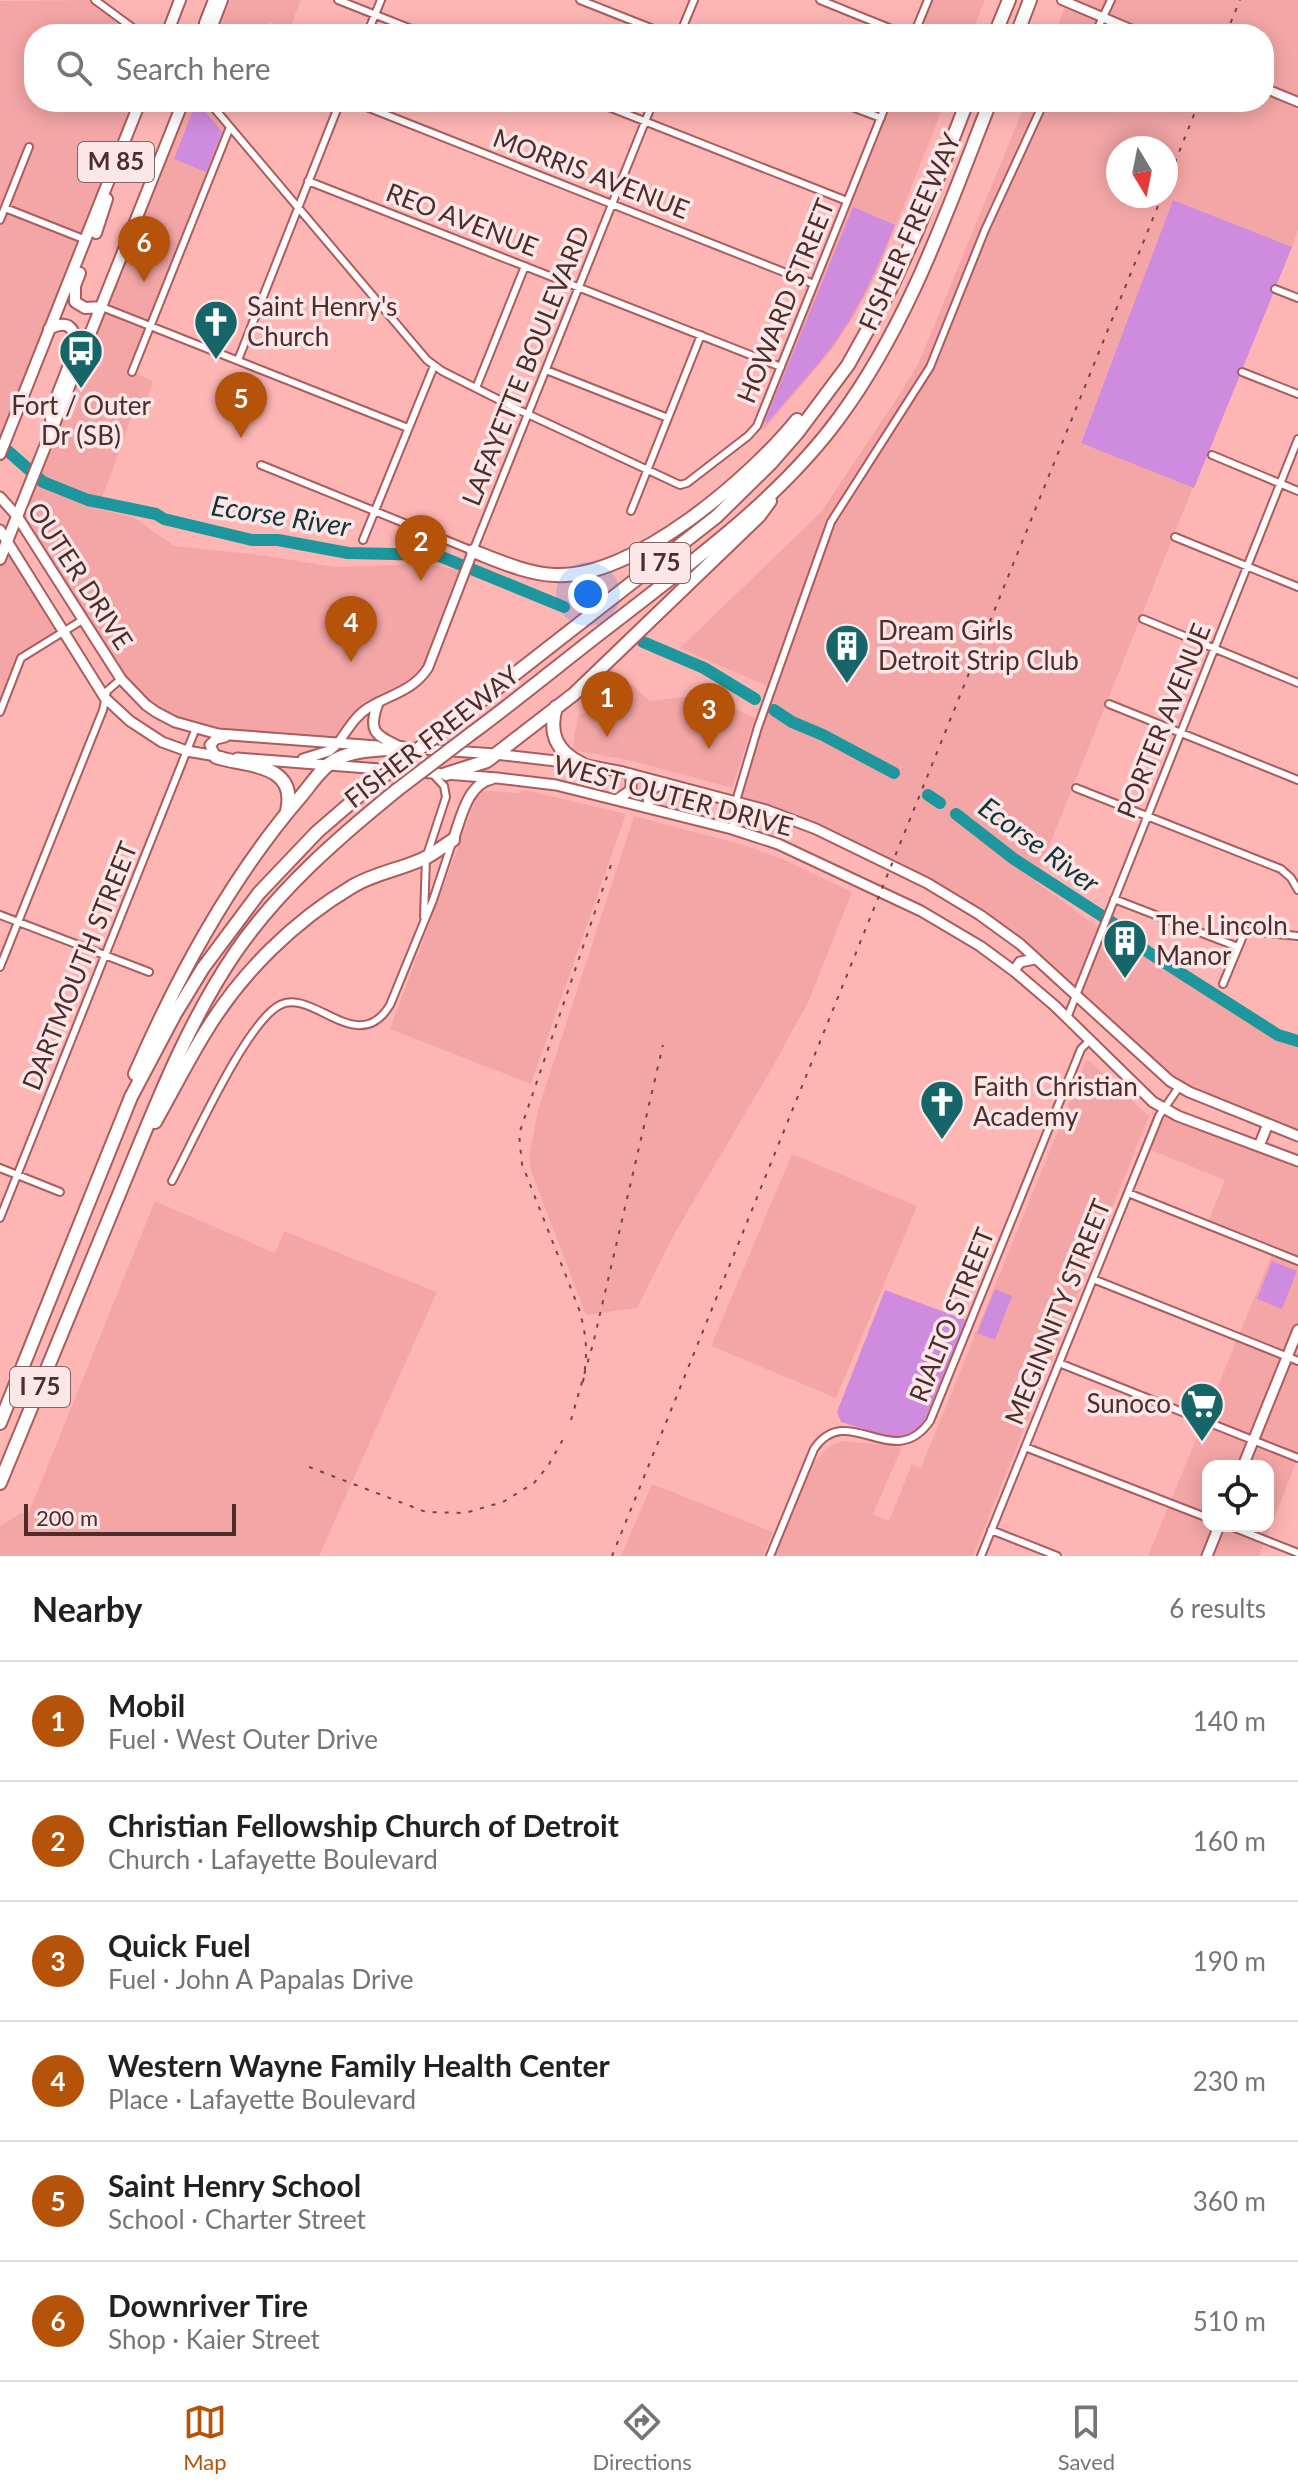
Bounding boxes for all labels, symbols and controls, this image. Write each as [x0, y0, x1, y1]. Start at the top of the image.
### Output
search box [24, 24, 1274, 112]
icon: search [52, 46, 96, 90]
text: Search here [116, 50, 271, 86]
street label: MORRIS AVENUE [489, 121, 694, 225]
street label: FISHER FREEWAY [851, 127, 967, 335]
north arrow [1106, 136, 1178, 208]
road number: M 85 [78, 142, 154, 182]
street label: REO AVENUE [382, 175, 543, 263]
street label: HOWARD STREET [729, 194, 841, 408]
pin: 6 [118, 216, 170, 282]
street label: LAFAYETTE BOULEVARD [454, 221, 596, 510]
place label: Saint Henry's Church [247, 290, 397, 352]
church icon: Saint Henry's Church [192, 298, 240, 361]
bus stop icon: Fort / Outer Dr (SB) [57, 327, 105, 390]
pin: 5 [215, 372, 267, 438]
place label: Fort / Outer Dr (SB) [11, 389, 151, 451]
water label: Ecorse River [209, 487, 354, 543]
street label: OUTER DRIVE [21, 496, 140, 655]
pin: 2 [395, 515, 447, 581]
road number: I 75 [630, 543, 690, 583]
your location [568, 574, 608, 614]
pin: 4 [325, 596, 377, 662]
place label: Dream Girls Detroit Strip Club [878, 614, 1079, 676]
street label: PORTER AVENUE [1109, 619, 1217, 823]
building icon: Dream Girls Detroit Strip Club [823, 622, 871, 685]
street label: FISHER FREEWAY [338, 658, 526, 814]
pin: 1 [581, 671, 633, 737]
pin: 3 [683, 683, 735, 749]
street label: WEST OUTER DRIVE [550, 748, 796, 842]
water label: Ecorse River [973, 789, 1107, 900]
street label: DARTMOUTH STREET [15, 837, 144, 1094]
place label: The Lincoln Manor [1156, 909, 1288, 971]
building icon: The Lincoln Manor [1101, 917, 1149, 980]
place label: Faith Christian Academy [973, 1070, 1138, 1132]
church icon: Faith Christian Academy [918, 1078, 966, 1141]
street label: MEGINNITY STREET [997, 1194, 1117, 1429]
street label: RIALTO STREET [902, 1223, 1001, 1406]
road number: I 75 [10, 1367, 70, 1407]
supermarket icon: Sunoco [1178, 1380, 1226, 1443]
place label: Sunoco [1086, 1387, 1171, 1419]
map controls [1202, 1460, 1274, 1532]
button: locate [1202, 1460, 1274, 1532]
scale bar [24, 1500, 236, 1536]
text: 200 m [36, 1504, 98, 1531]
text: Nearby [32, 1588, 143, 1629]
text: 6 results [1169, 1592, 1266, 1624]
text: Mobil [108, 1687, 185, 1723]
text: 1 [50, 1705, 66, 1737]
text: 140 m [1193, 1705, 1266, 1737]
text: Fuel · West Outer Drive [108, 1723, 378, 1755]
text: Christian Fellowship Church of Detroit [108, 1807, 619, 1843]
text: 2 [50, 1825, 66, 1857]
text: 160 m [1193, 1825, 1266, 1857]
text: Church · Lafayette Boulevard [108, 1843, 438, 1875]
text: Quick Fuel [108, 1927, 251, 1963]
text: 3 [50, 1945, 66, 1977]
text: 190 m [1193, 1945, 1266, 1977]
text: Fuel · John A Papalas Drive [108, 1963, 413, 1995]
text: Western Wayne Family Health Center [108, 2047, 610, 2083]
text: 4 [50, 2065, 66, 2097]
text: 230 m [1193, 2065, 1266, 2097]
text: Place · Lafayette Boulevard [108, 2083, 416, 2115]
text: Saint Henry School [108, 2167, 361, 2203]
text: 5 [50, 2185, 66, 2217]
text: 360 m [1193, 2185, 1266, 2217]
text: School · Charter Street [108, 2203, 366, 2235]
text: Downriver Tire [108, 2287, 308, 2323]
text: 6 [50, 2305, 66, 2337]
text: 510 m [1193, 2305, 1266, 2337]
text: Shop · Kaier Street [108, 2323, 320, 2355]
tab: Map [183, 2400, 227, 2475]
tab: Directions [593, 2400, 692, 2475]
tab: Saved [1058, 2400, 1115, 2475]

